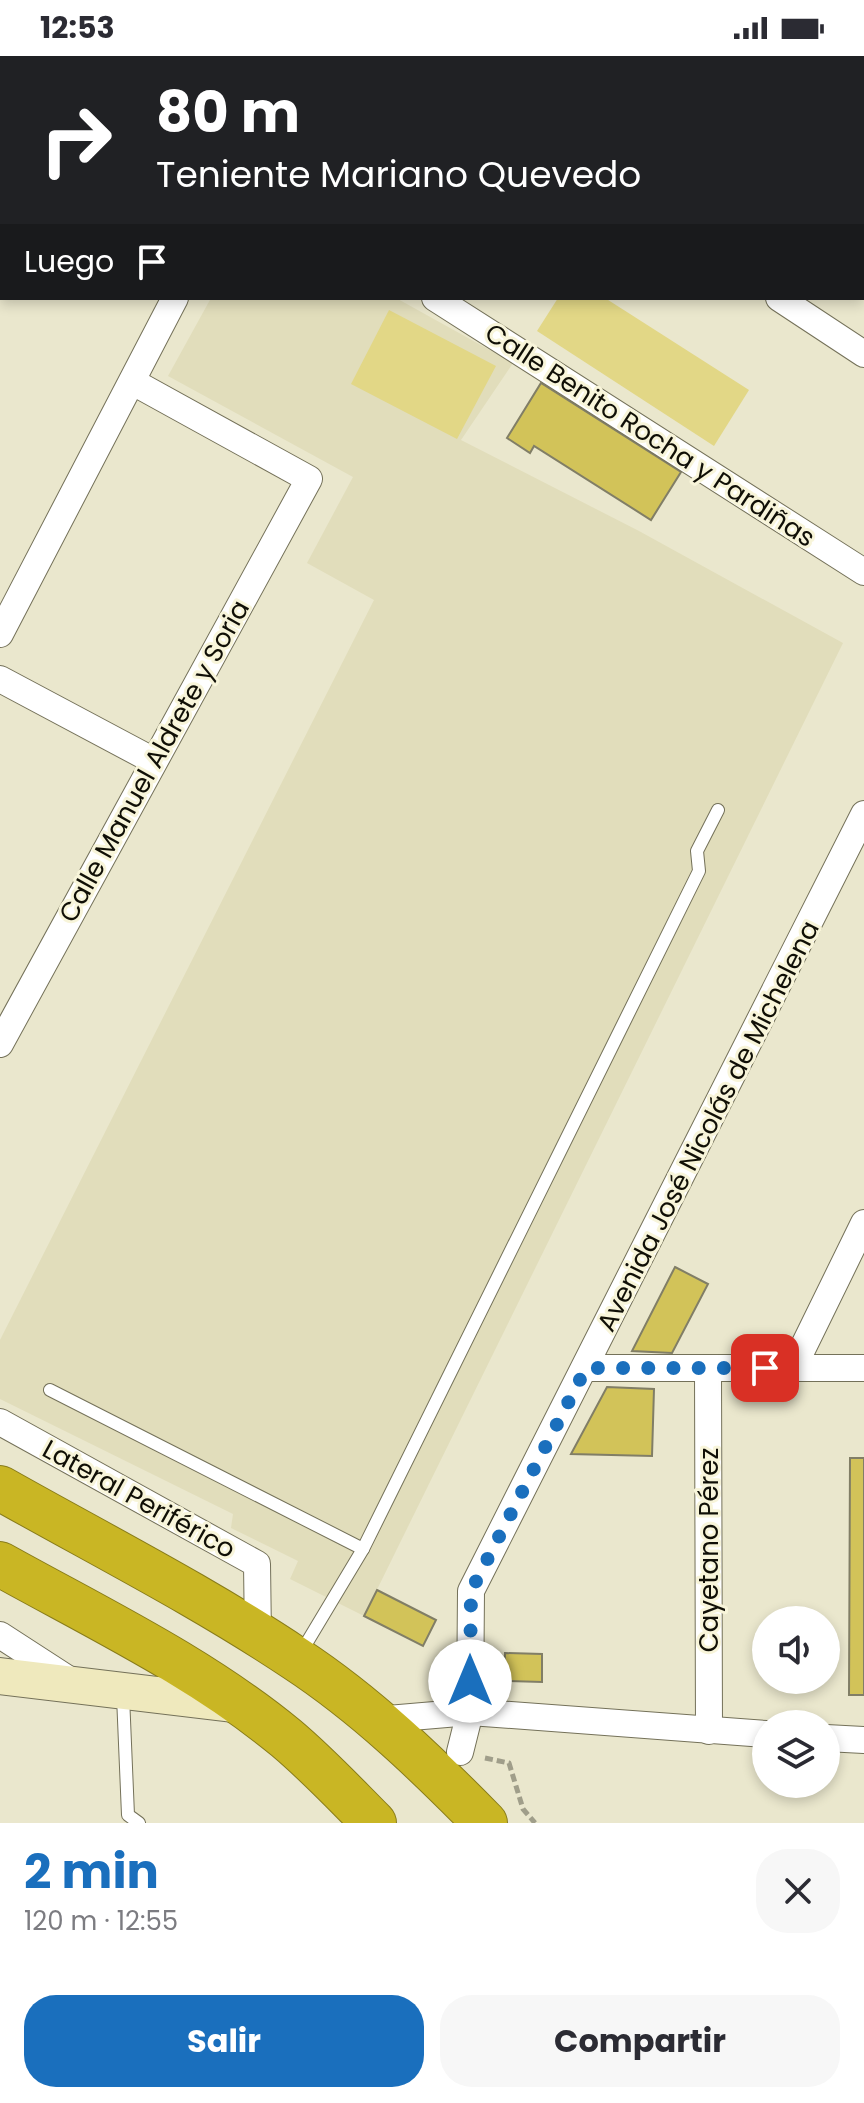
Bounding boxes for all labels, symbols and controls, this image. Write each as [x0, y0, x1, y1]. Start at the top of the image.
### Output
text: 12:53 [40, 6, 115, 49]
text: 80 m [156, 73, 300, 152]
icon: right [24, 88, 128, 192]
text: Teniente Mariano Quevedo [156, 149, 641, 200]
text: Luego [24, 240, 114, 283]
icon: arrive [130, 240, 174, 284]
street label: Calle Benito Rocha y Pardiñas [478, 315, 822, 555]
street label: Calle Manuel Aldrete y Soria [50, 593, 258, 929]
street label: Avenida José Nicolás de Michelena [588, 914, 828, 1338]
pin [731, 1334, 799, 1402]
icon: arrive [743, 1346, 787, 1390]
street label: Lateral Periférico [36, 1431, 242, 1567]
street label: Cayetano Pérez [691, 1448, 727, 1652]
map controls [752, 1606, 840, 1798]
button: sound [752, 1606, 840, 1694]
position arrow [428, 1639, 512, 1723]
button: layers [752, 1710, 840, 1798]
text: 2 min [24, 1838, 159, 1905]
button: close [756, 1849, 840, 1933]
text: 120 m · 12:55 [24, 1903, 178, 1939]
button: Salir [24, 1995, 424, 2087]
button: Compartir [440, 1995, 840, 2087]

